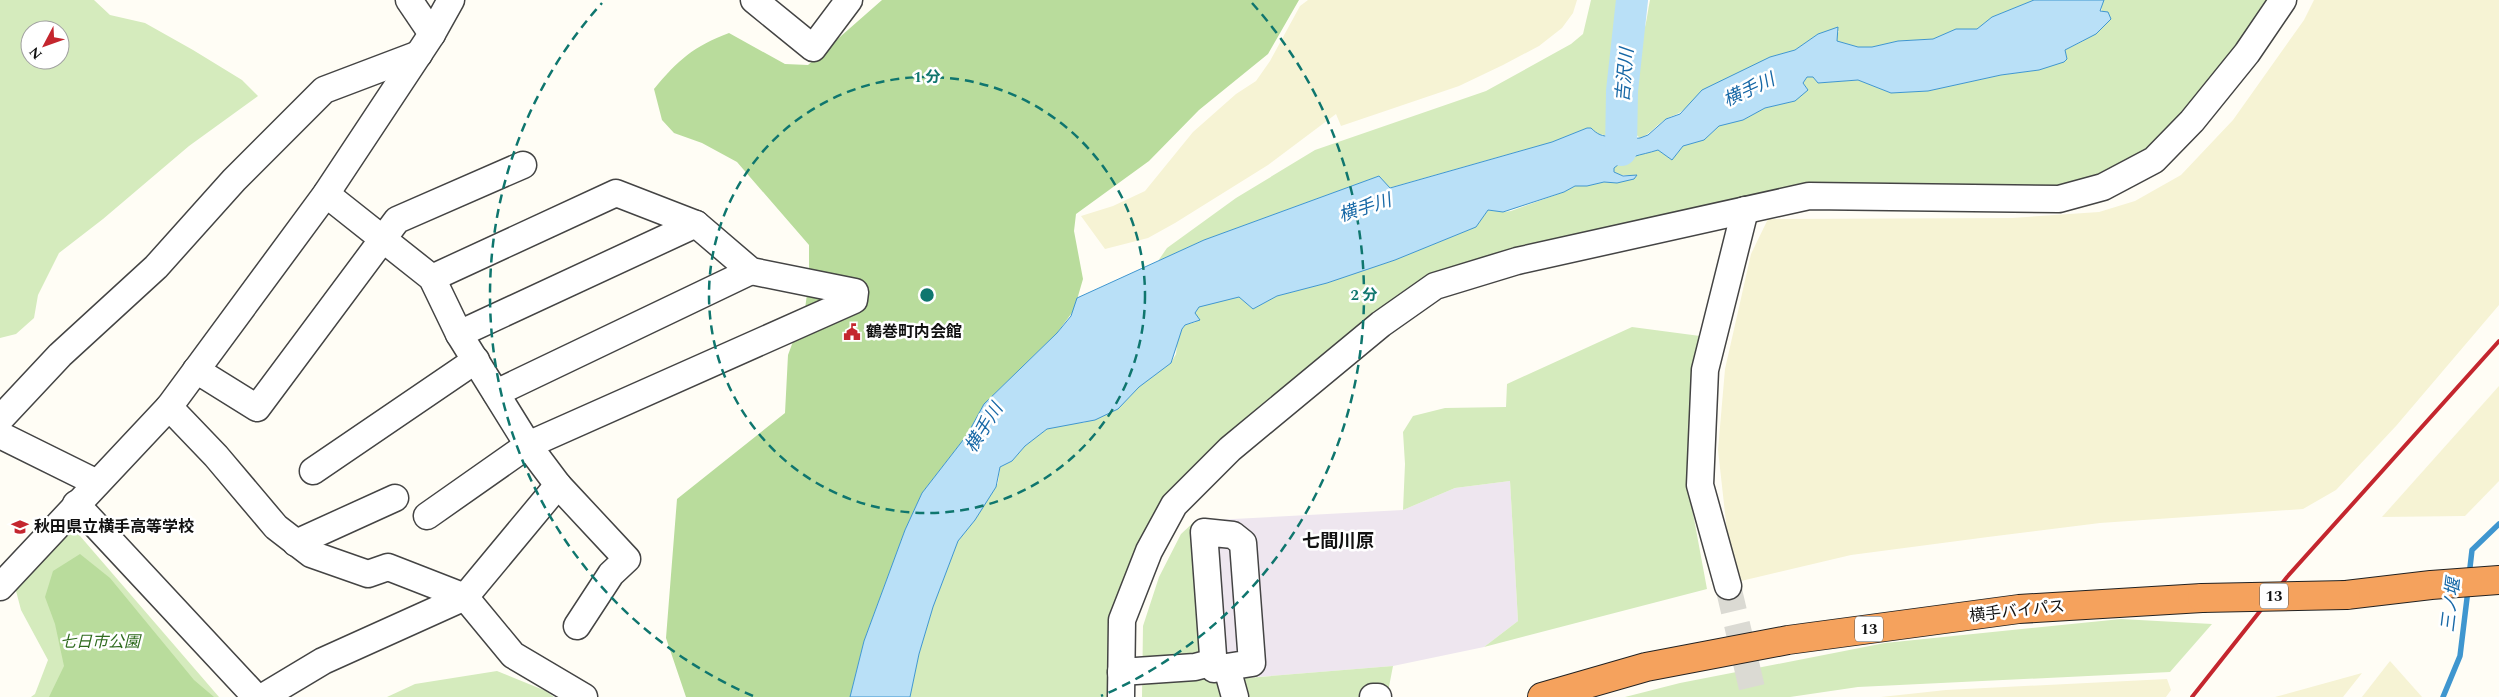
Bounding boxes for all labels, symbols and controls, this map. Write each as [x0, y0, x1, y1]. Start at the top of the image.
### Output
north arrow [20, 20, 70, 70]
text: N [24, 42, 47, 64]
water label: 吉沢川 [1609, 45, 1641, 103]
text: 1 分 [913, 66, 941, 89]
water label: 横手川 [1719, 66, 1781, 114]
water label: 横手川 [1335, 186, 1397, 229]
text: 2 分 [1350, 284, 1378, 307]
centre of rings [918, 286, 936, 304]
place label: 鶴巻町内会館 [866, 320, 962, 344]
public building icon: 鶴巻町内会館 [842, 322, 862, 342]
water label: 横手川 [958, 396, 1011, 458]
place label: 秋田県立横手高等学校 [34, 515, 194, 539]
school or university icon: 秋田県立横手高等学校 [10, 517, 30, 537]
district label: 七間川原 [1302, 528, 1374, 555]
water label: 三ノ堰 [2434, 574, 2468, 633]
road number: 13 [2260, 584, 2288, 608]
street label: 横手バイパス [1968, 594, 2066, 628]
road number: 13 [1855, 616, 1883, 642]
park label: 七日市公園 [60, 630, 142, 654]

